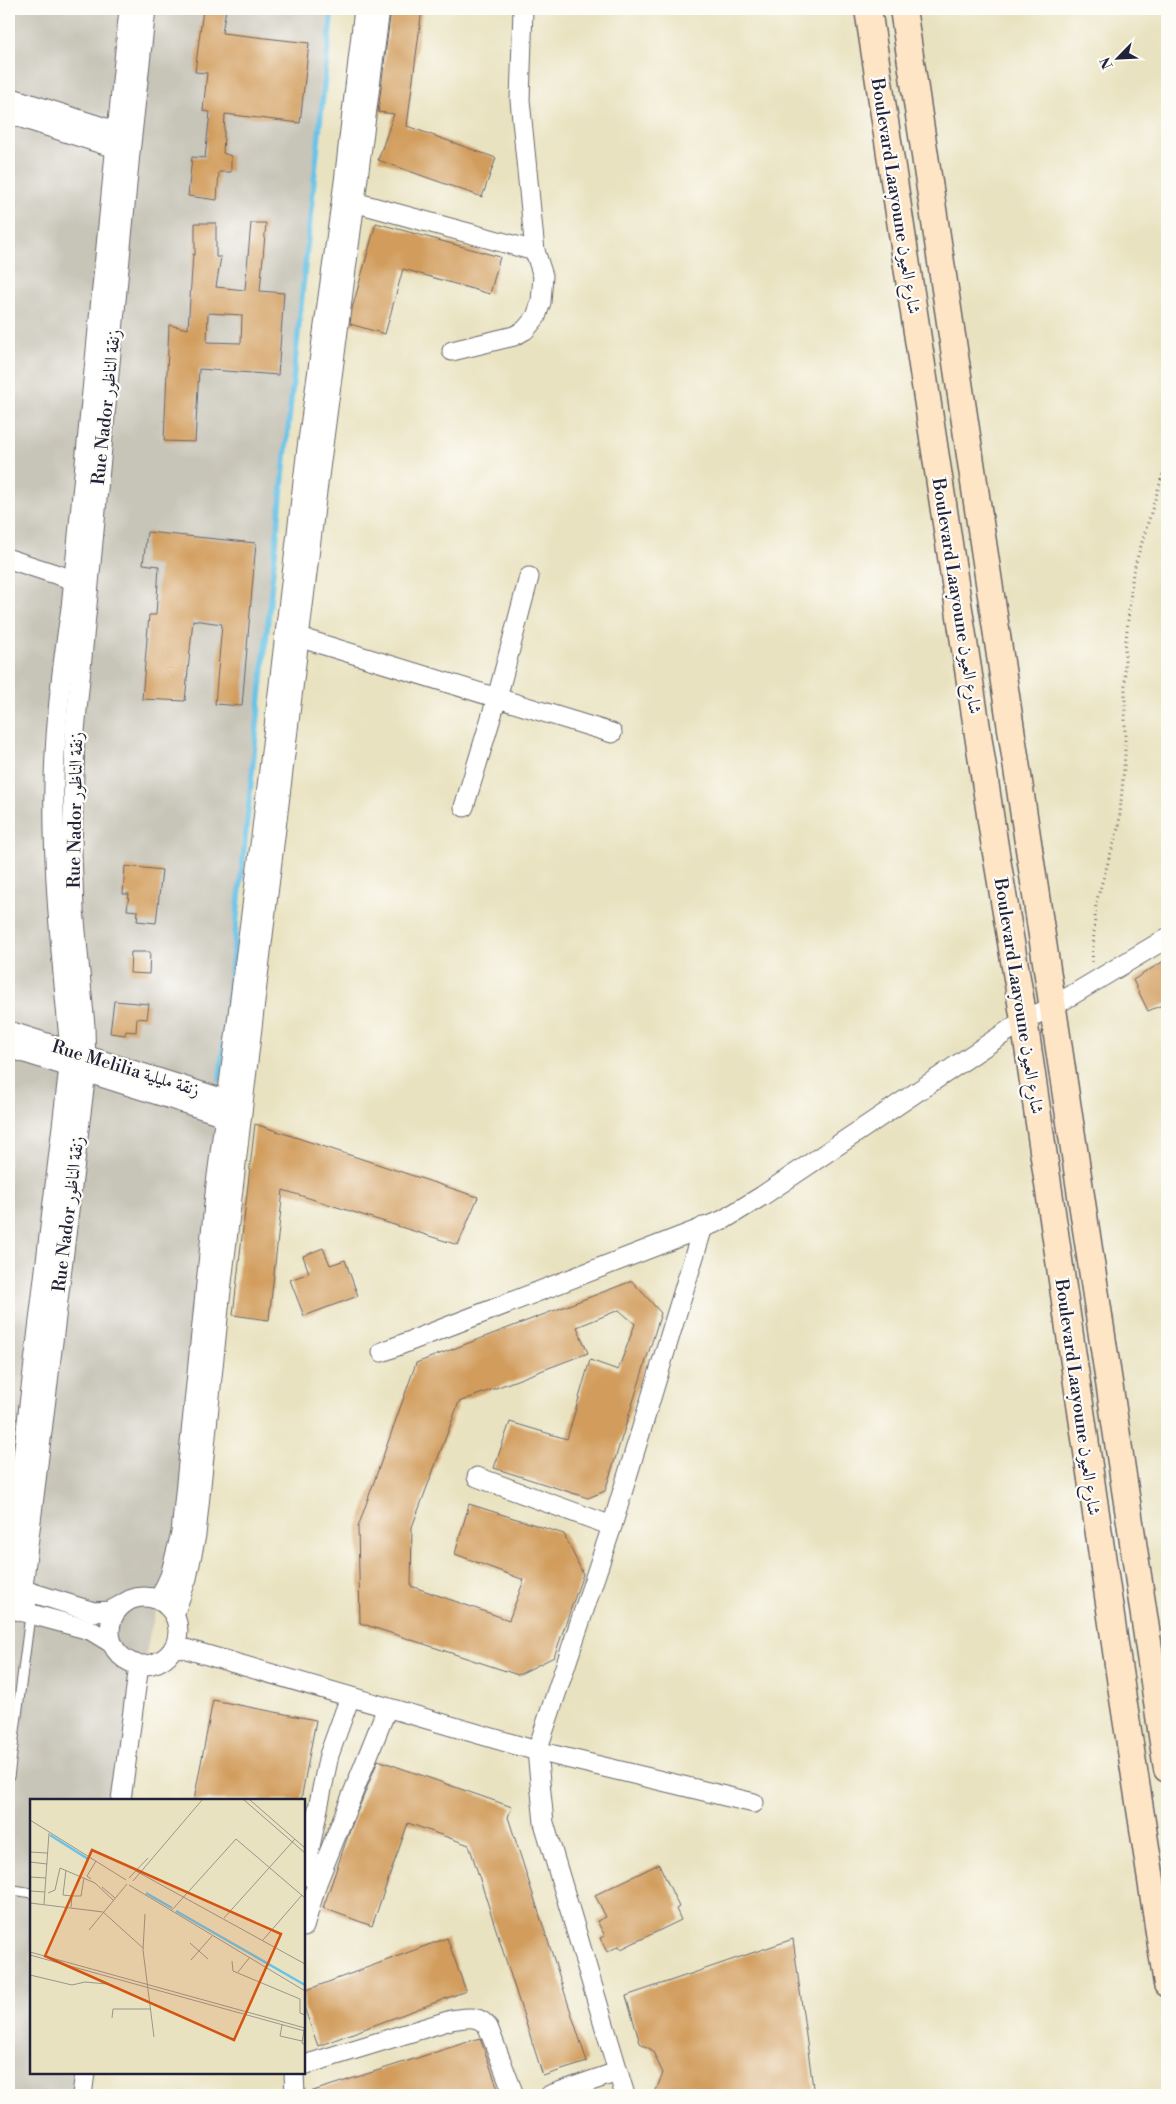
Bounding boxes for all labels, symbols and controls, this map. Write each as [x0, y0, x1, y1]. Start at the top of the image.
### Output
north arrow [1094, 32, 1144, 82]
text: N [1097, 54, 1118, 72]
street label: Boulevard Laayoune شارع العيون [862, 75, 926, 316]
street label: Rue Nador زنقة الناظور [87, 328, 126, 486]
street label: Boulevard Laayoune شارع العيون [923, 475, 987, 716]
street label: Rue Nador زنقة الناظور [63, 731, 88, 889]
street label: Boulevard Laayoune شارع العيون [985, 875, 1049, 1116]
street label: Rue Melilia زنقة مليلية [49, 1035, 203, 1102]
street label: Rue Nador زنقة الناظور [48, 1135, 89, 1293]
street label: Boulevard Laayoune شارع العيون [1046, 1276, 1106, 1517]
inset map [30, 1799, 305, 2074]

